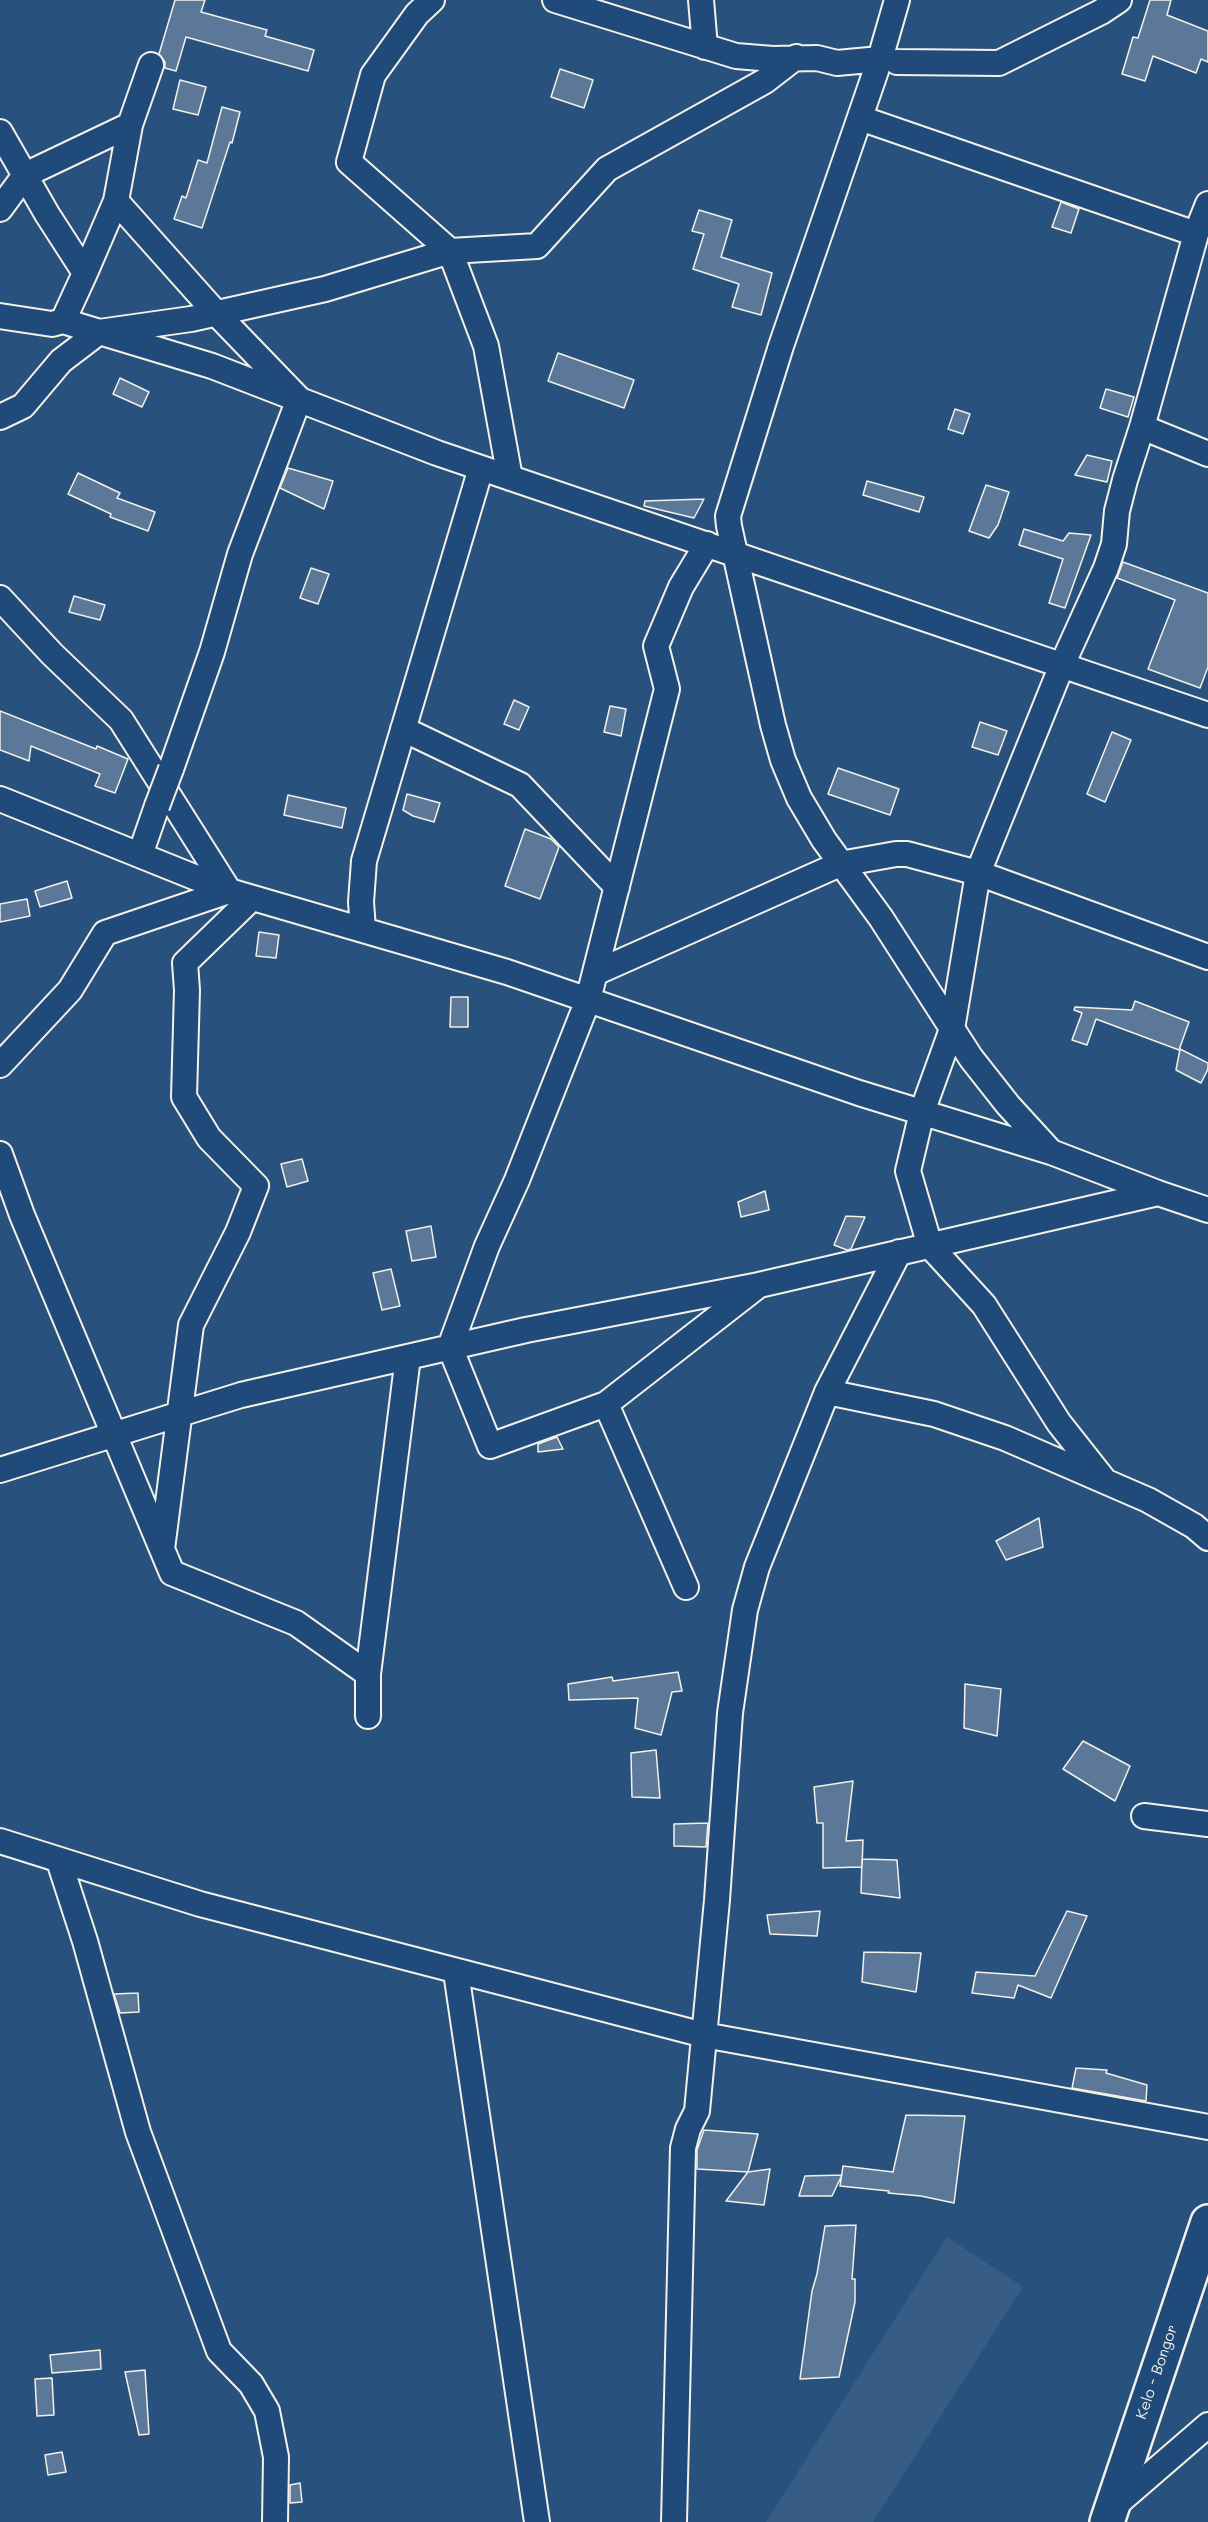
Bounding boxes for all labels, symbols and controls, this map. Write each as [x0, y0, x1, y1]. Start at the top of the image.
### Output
street label: Kelo - Bongor [1132, 2322, 1182, 2422]

